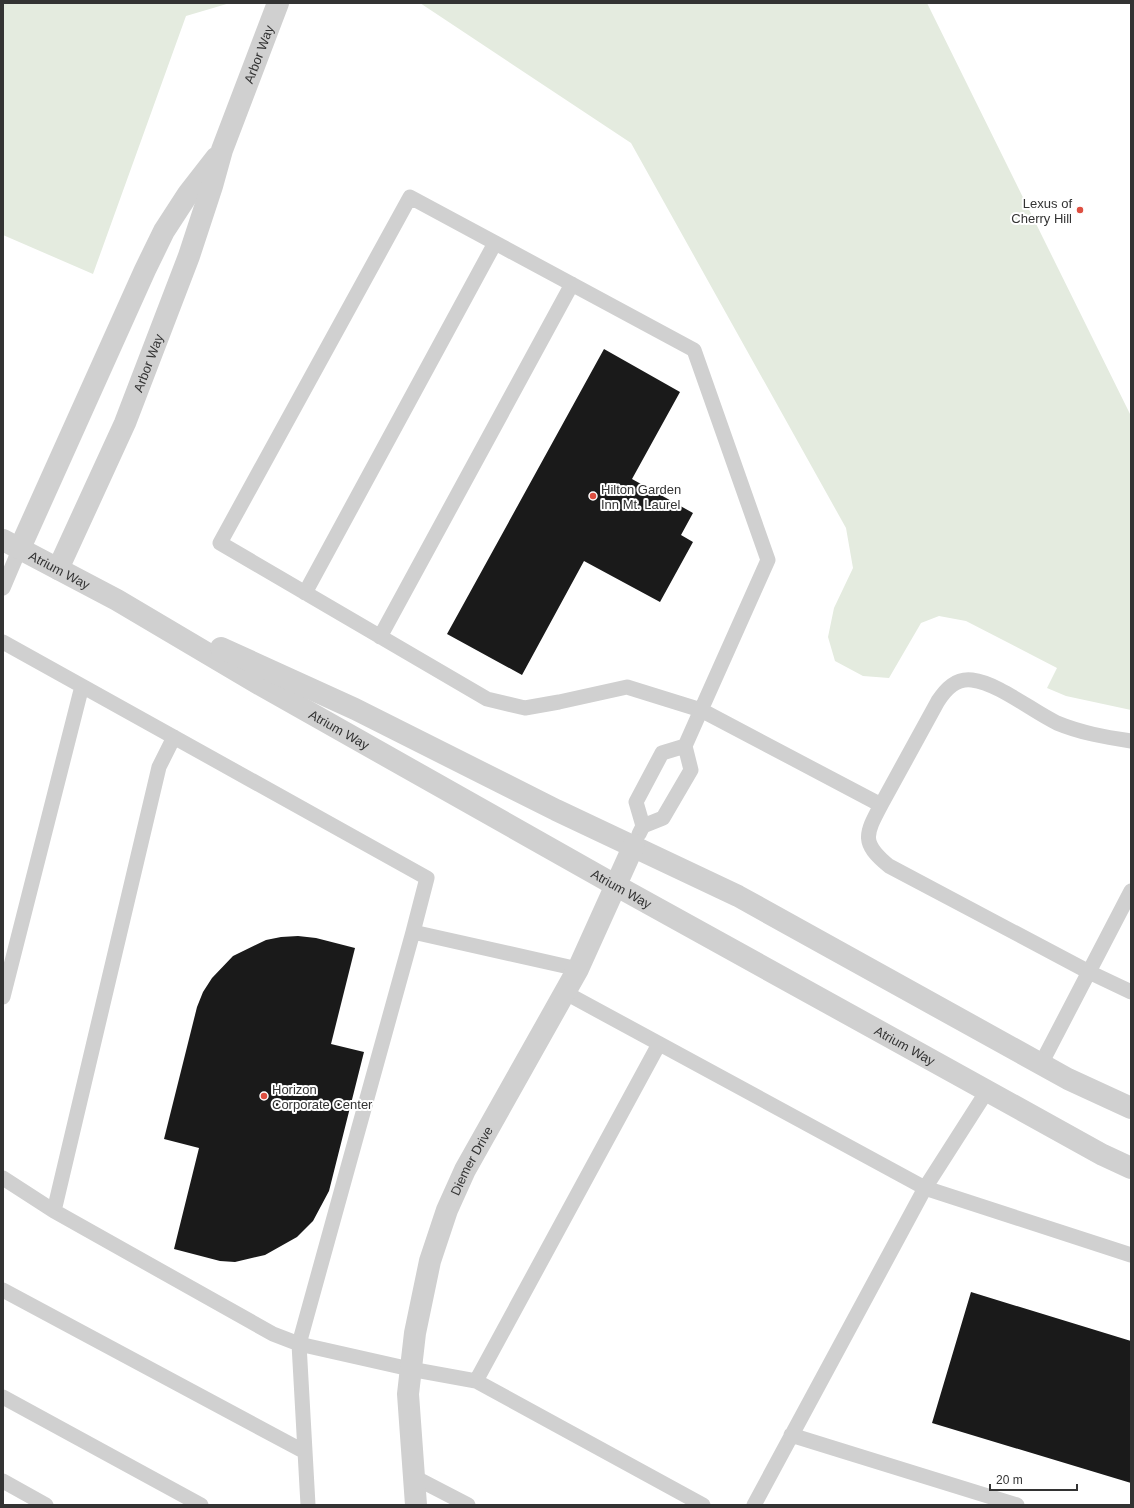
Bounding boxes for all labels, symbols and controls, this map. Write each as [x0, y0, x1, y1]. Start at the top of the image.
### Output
street label: Arbor Way [241, 23, 277, 85]
place label: Lexus of Cherry Hill [1011, 196, 1072, 226]
marker: Lexus of Cherry Hill [1075, 205, 1085, 215]
street label: Arbor Way [130, 331, 166, 394]
place label: Hilton Garden Inn Mt. Laurel [601, 482, 681, 512]
marker: Hilton Garden Inn Mt. Laurel [588, 491, 598, 501]
street label: Atrium Way [27, 548, 93, 592]
street label: Atrium Way [307, 706, 372, 753]
street label: Atrium Way [589, 866, 655, 912]
street label: Atrium Way [872, 1023, 938, 1068]
place label: Horizon Corporate Center [272, 1082, 373, 1112]
marker: Horizon Corporate Center [259, 1091, 269, 1101]
street label: Diemer Drive [447, 1124, 496, 1198]
scale bar [990, 1466, 1077, 1492]
text: 20 m [996, 1473, 1023, 1487]

